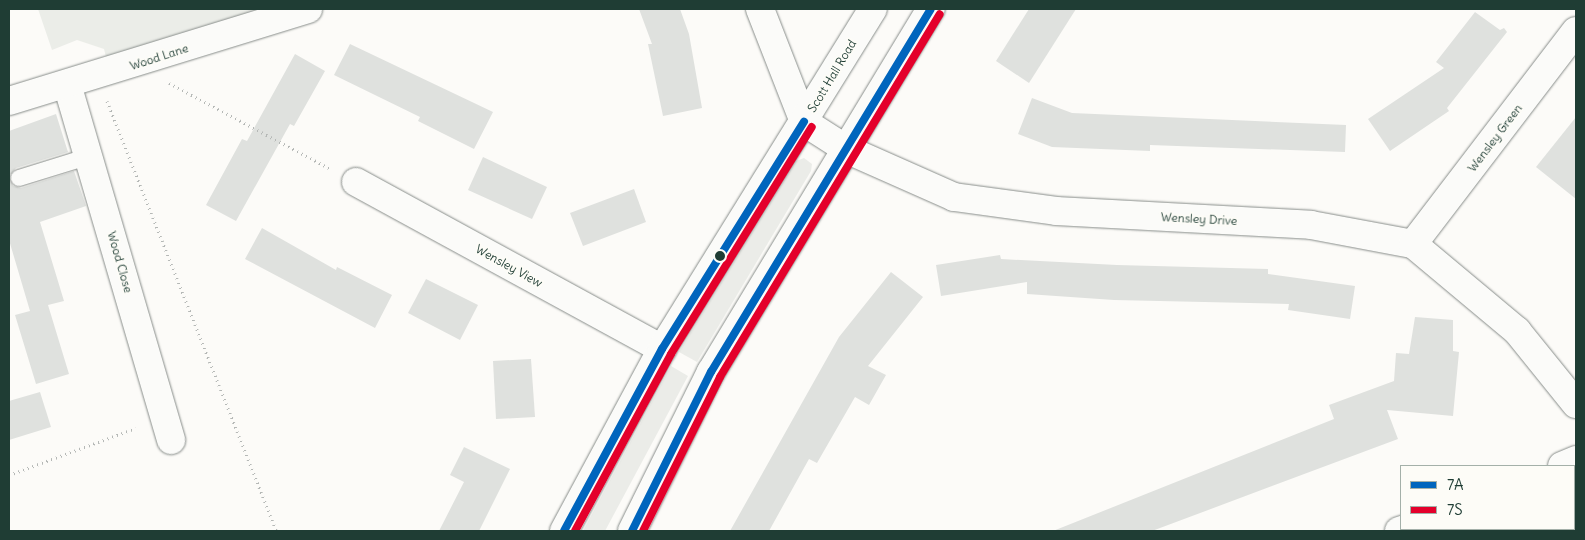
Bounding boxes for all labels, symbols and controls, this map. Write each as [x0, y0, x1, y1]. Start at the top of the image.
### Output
street label: Scott Hall Road [805, 37, 859, 115]
street label: Wood Lane [128, 41, 190, 73]
street label: Wensley Green [1465, 101, 1525, 175]
street label: Wensley Drive [1160, 210, 1238, 228]
street label: Wood Close [104, 230, 136, 294]
street label: Wensley View [473, 242, 545, 290]
unlabelled marker [715, 251, 725, 261]
legend [1400, 465, 1575, 530]
text: 7A [1447, 475, 1464, 494]
text: 7S [1447, 500, 1463, 519]

